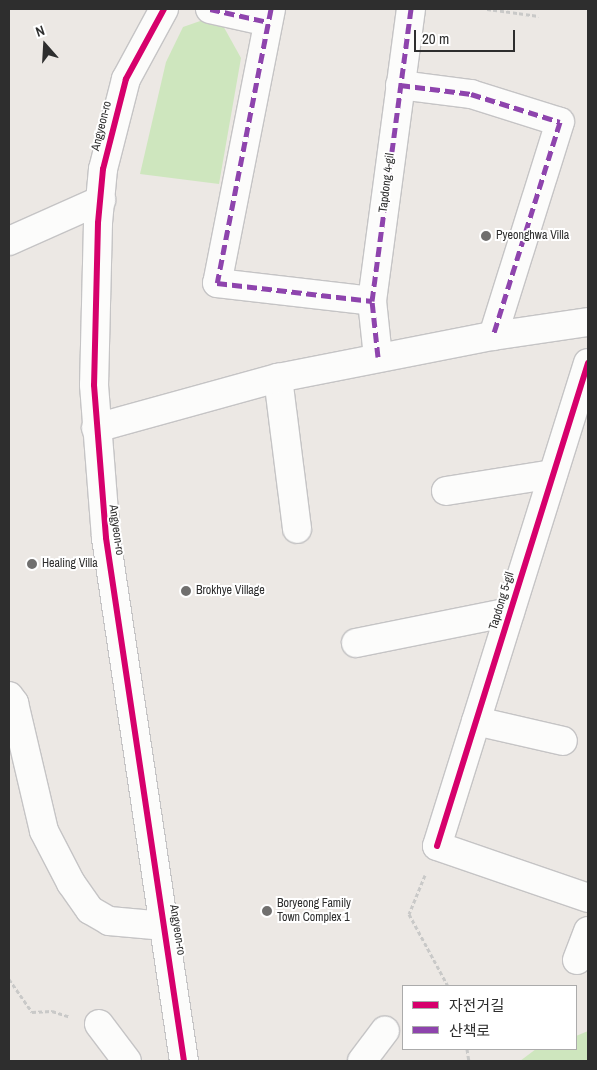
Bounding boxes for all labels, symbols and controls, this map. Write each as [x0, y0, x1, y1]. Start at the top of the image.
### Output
north arrow [20, 20, 70, 70]
scale bar [417, 20, 518, 52]
text: N [33, 21, 47, 41]
text: 20 m [422, 28, 449, 49]
street label: Angyeon-ro [89, 100, 115, 152]
street label: Tapdong 4-gil [376, 152, 398, 214]
place label: Pyeonghwa Villa [496, 229, 569, 243]
marker: Pyeonghwa Villa [480, 230, 492, 242]
street label: Angyeon-ro [105, 504, 127, 556]
place label: Healing Villa [42, 557, 98, 571]
marker: Healing Villa [26, 558, 38, 570]
street label: Tapdong 5-gil [486, 570, 518, 632]
place label: Brokhye Village [196, 584, 265, 598]
marker: Brokhye Village [180, 585, 192, 597]
place label: Boryeong Family Town Complex 1 [277, 897, 351, 925]
street label: Angyeon-ro [166, 904, 188, 956]
marker: Boryeong Family Town Complex 1 [261, 905, 273, 917]
legend [402, 985, 577, 1050]
text: 자전거길 [449, 995, 504, 1016]
text: 산책로 [449, 1020, 490, 1041]

